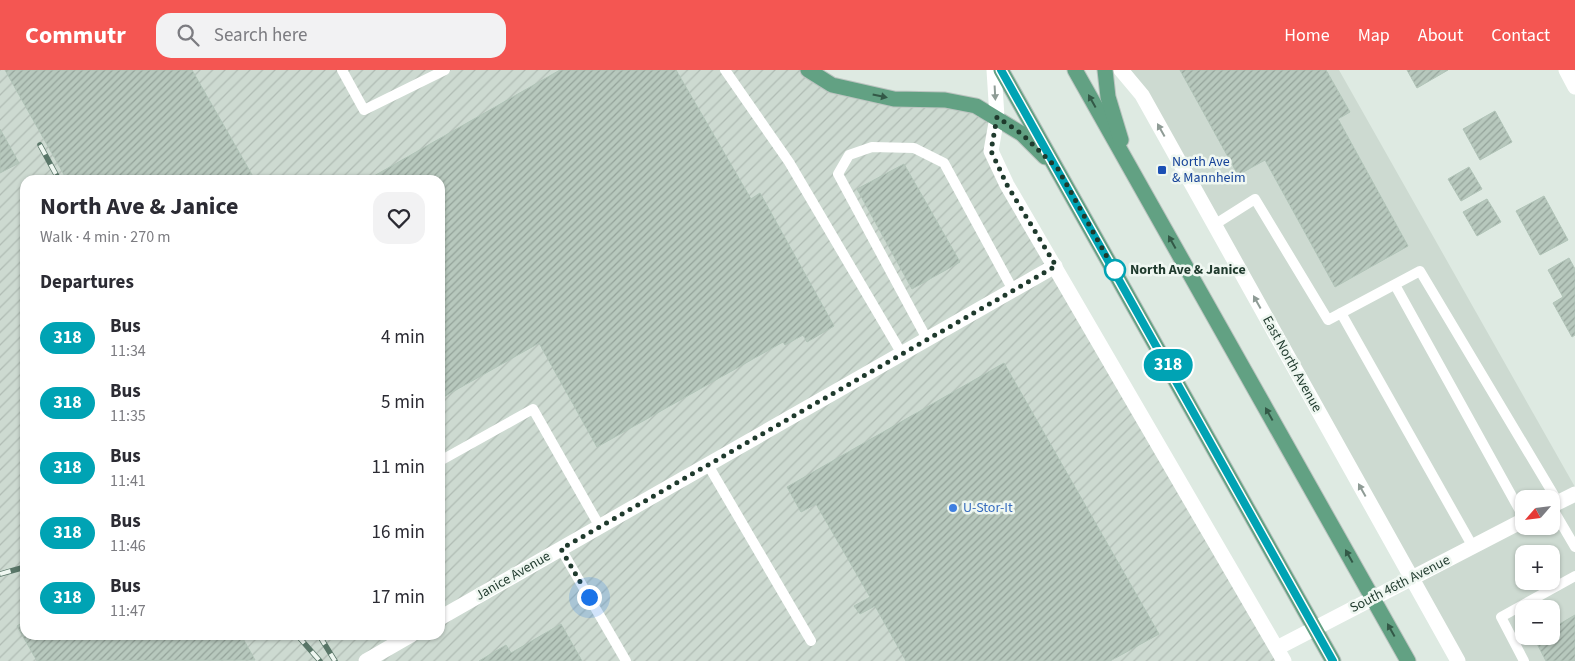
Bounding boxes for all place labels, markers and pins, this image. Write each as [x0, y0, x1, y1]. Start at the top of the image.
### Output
place label: North Ave & Mannheim [1172, 152, 1246, 188]
marker: North Ave & Mannheim [1156, 164, 1168, 176]
marker: North Ave & Janice [1104, 259, 1126, 281]
place label: North Ave & Janice [1130, 260, 1246, 280]
place label: U-Stor-It [963, 498, 1013, 518]
marker: U-Stor-It [947, 502, 959, 514]

